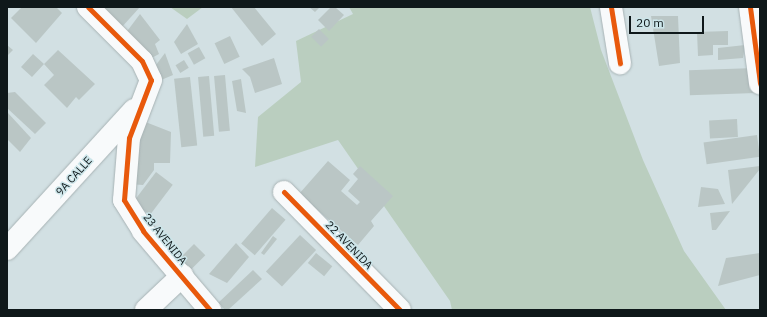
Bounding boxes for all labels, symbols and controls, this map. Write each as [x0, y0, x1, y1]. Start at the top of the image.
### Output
scale bar [631, 8, 706, 34]
text: 20 m [636, 15, 664, 30]
street label: 9A CALLE [53, 154, 95, 198]
street label: 23 AVENIDA [140, 211, 190, 267]
street label: 22 AVENIDA [323, 218, 375, 272]

